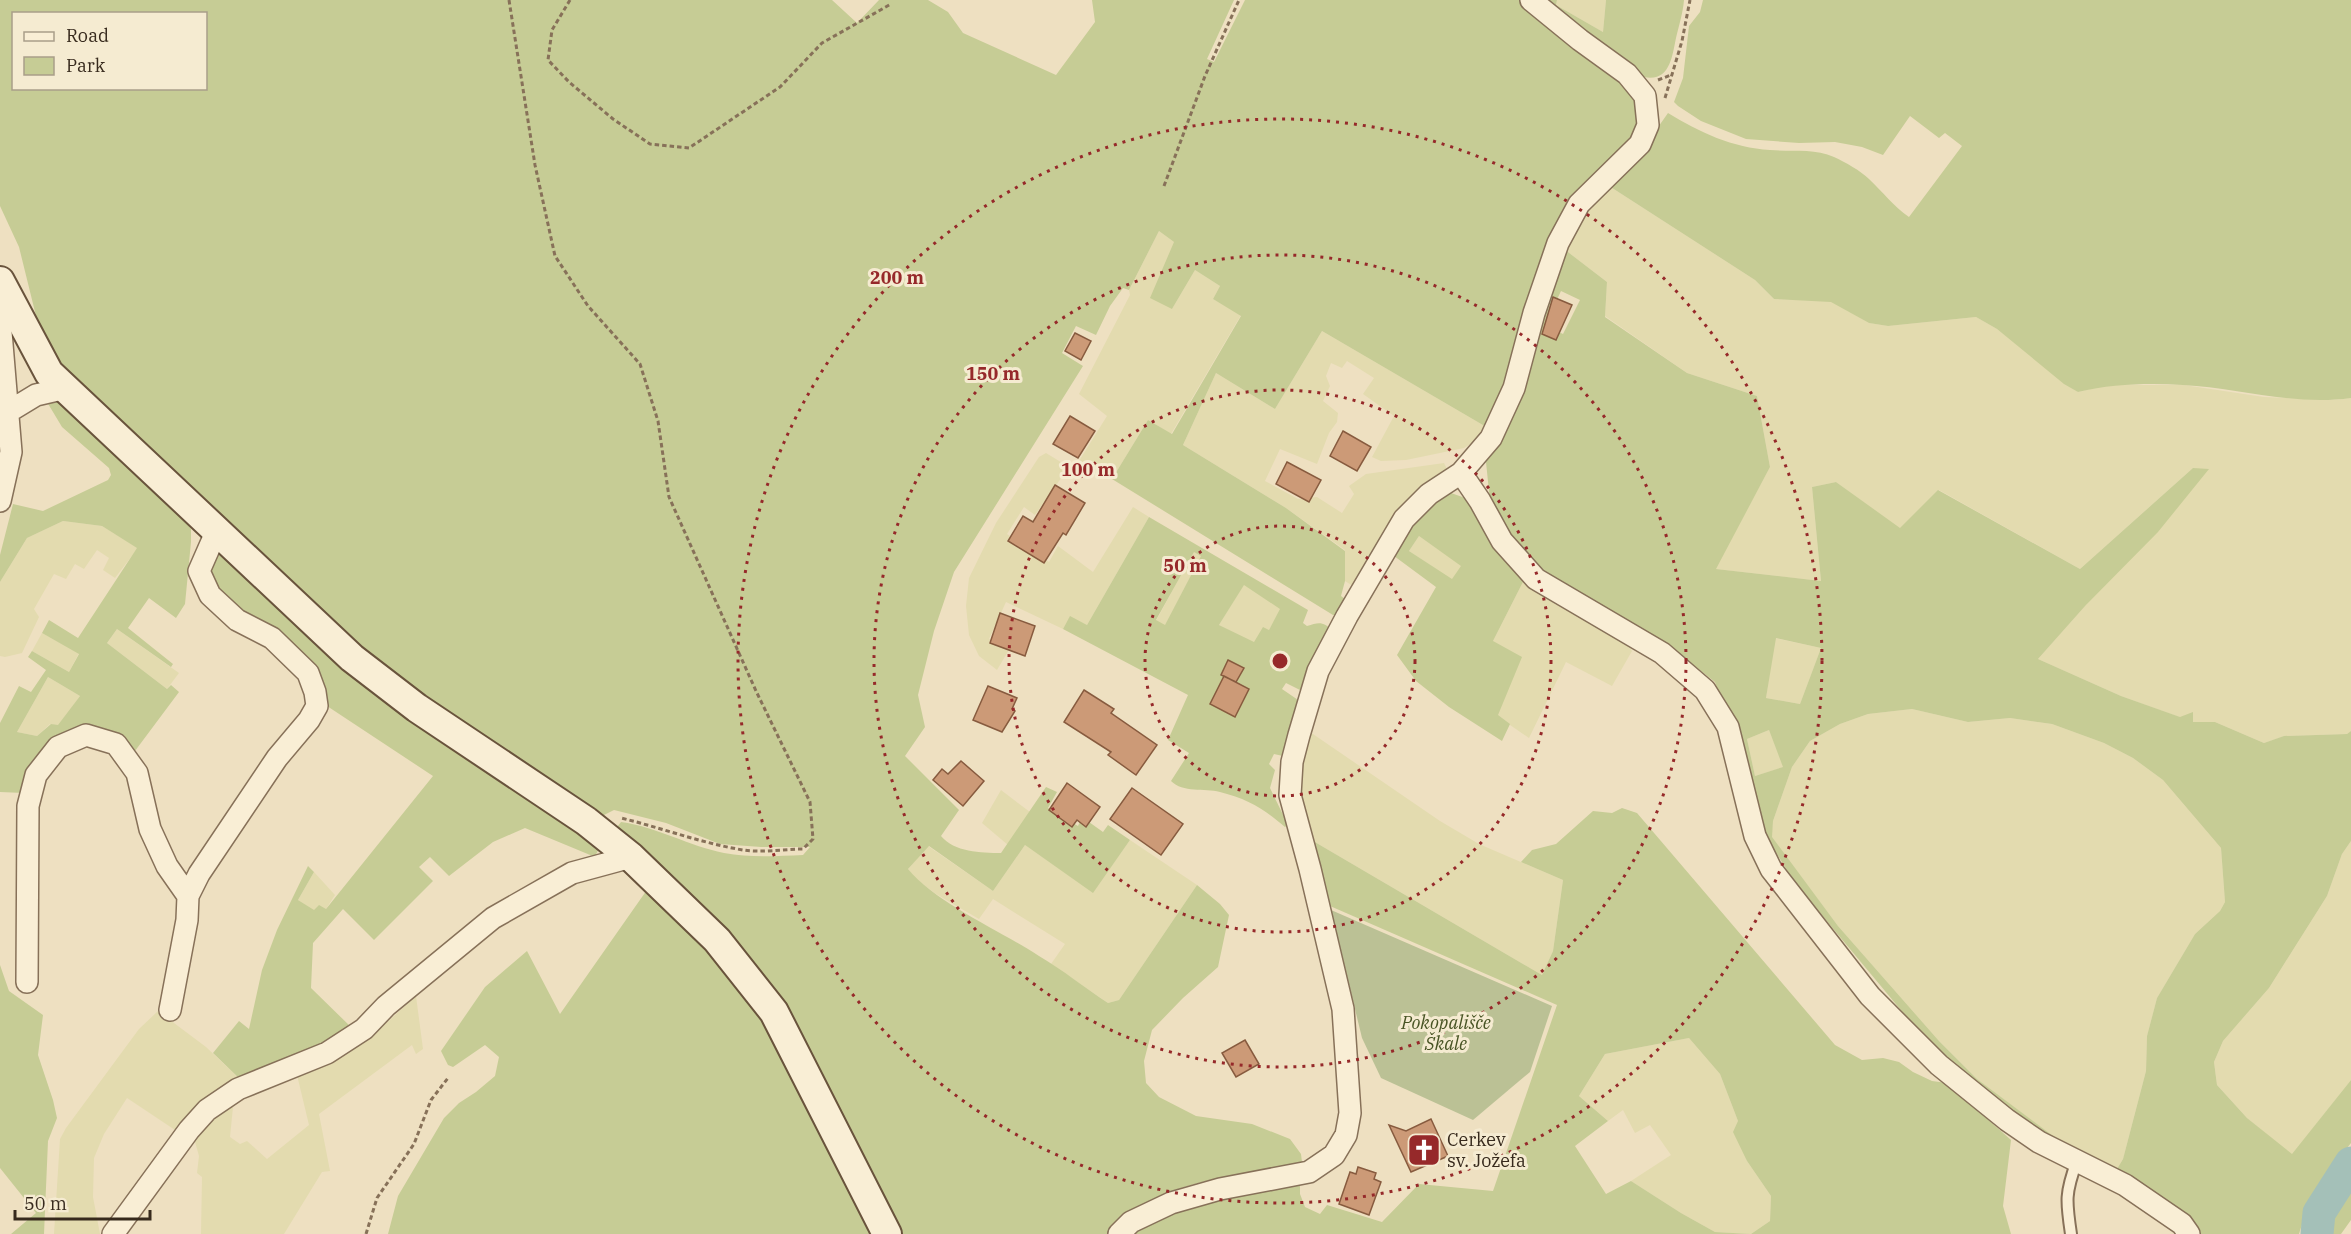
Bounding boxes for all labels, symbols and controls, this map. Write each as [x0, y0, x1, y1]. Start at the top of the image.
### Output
legend [12, 12, 207, 90]
text: Road [66, 24, 109, 47]
text: Park [66, 54, 106, 77]
text: 200 m [870, 266, 925, 289]
text: 150 m [966, 362, 1021, 385]
text: 100 m [1061, 458, 1116, 481]
text: 50 m [1163, 554, 1207, 577]
centre of rings [1270, 651, 1290, 671]
park label: Pokopališče Škale [1400, 1011, 1491, 1055]
place label: Cerkev sv. Jožefa [1447, 1128, 1526, 1172]
church icon: Cerkev sv. Jožefa [1406, 1132, 1442, 1168]
scale bar [15, 1183, 150, 1221]
text: 50 m [24, 1192, 67, 1215]

